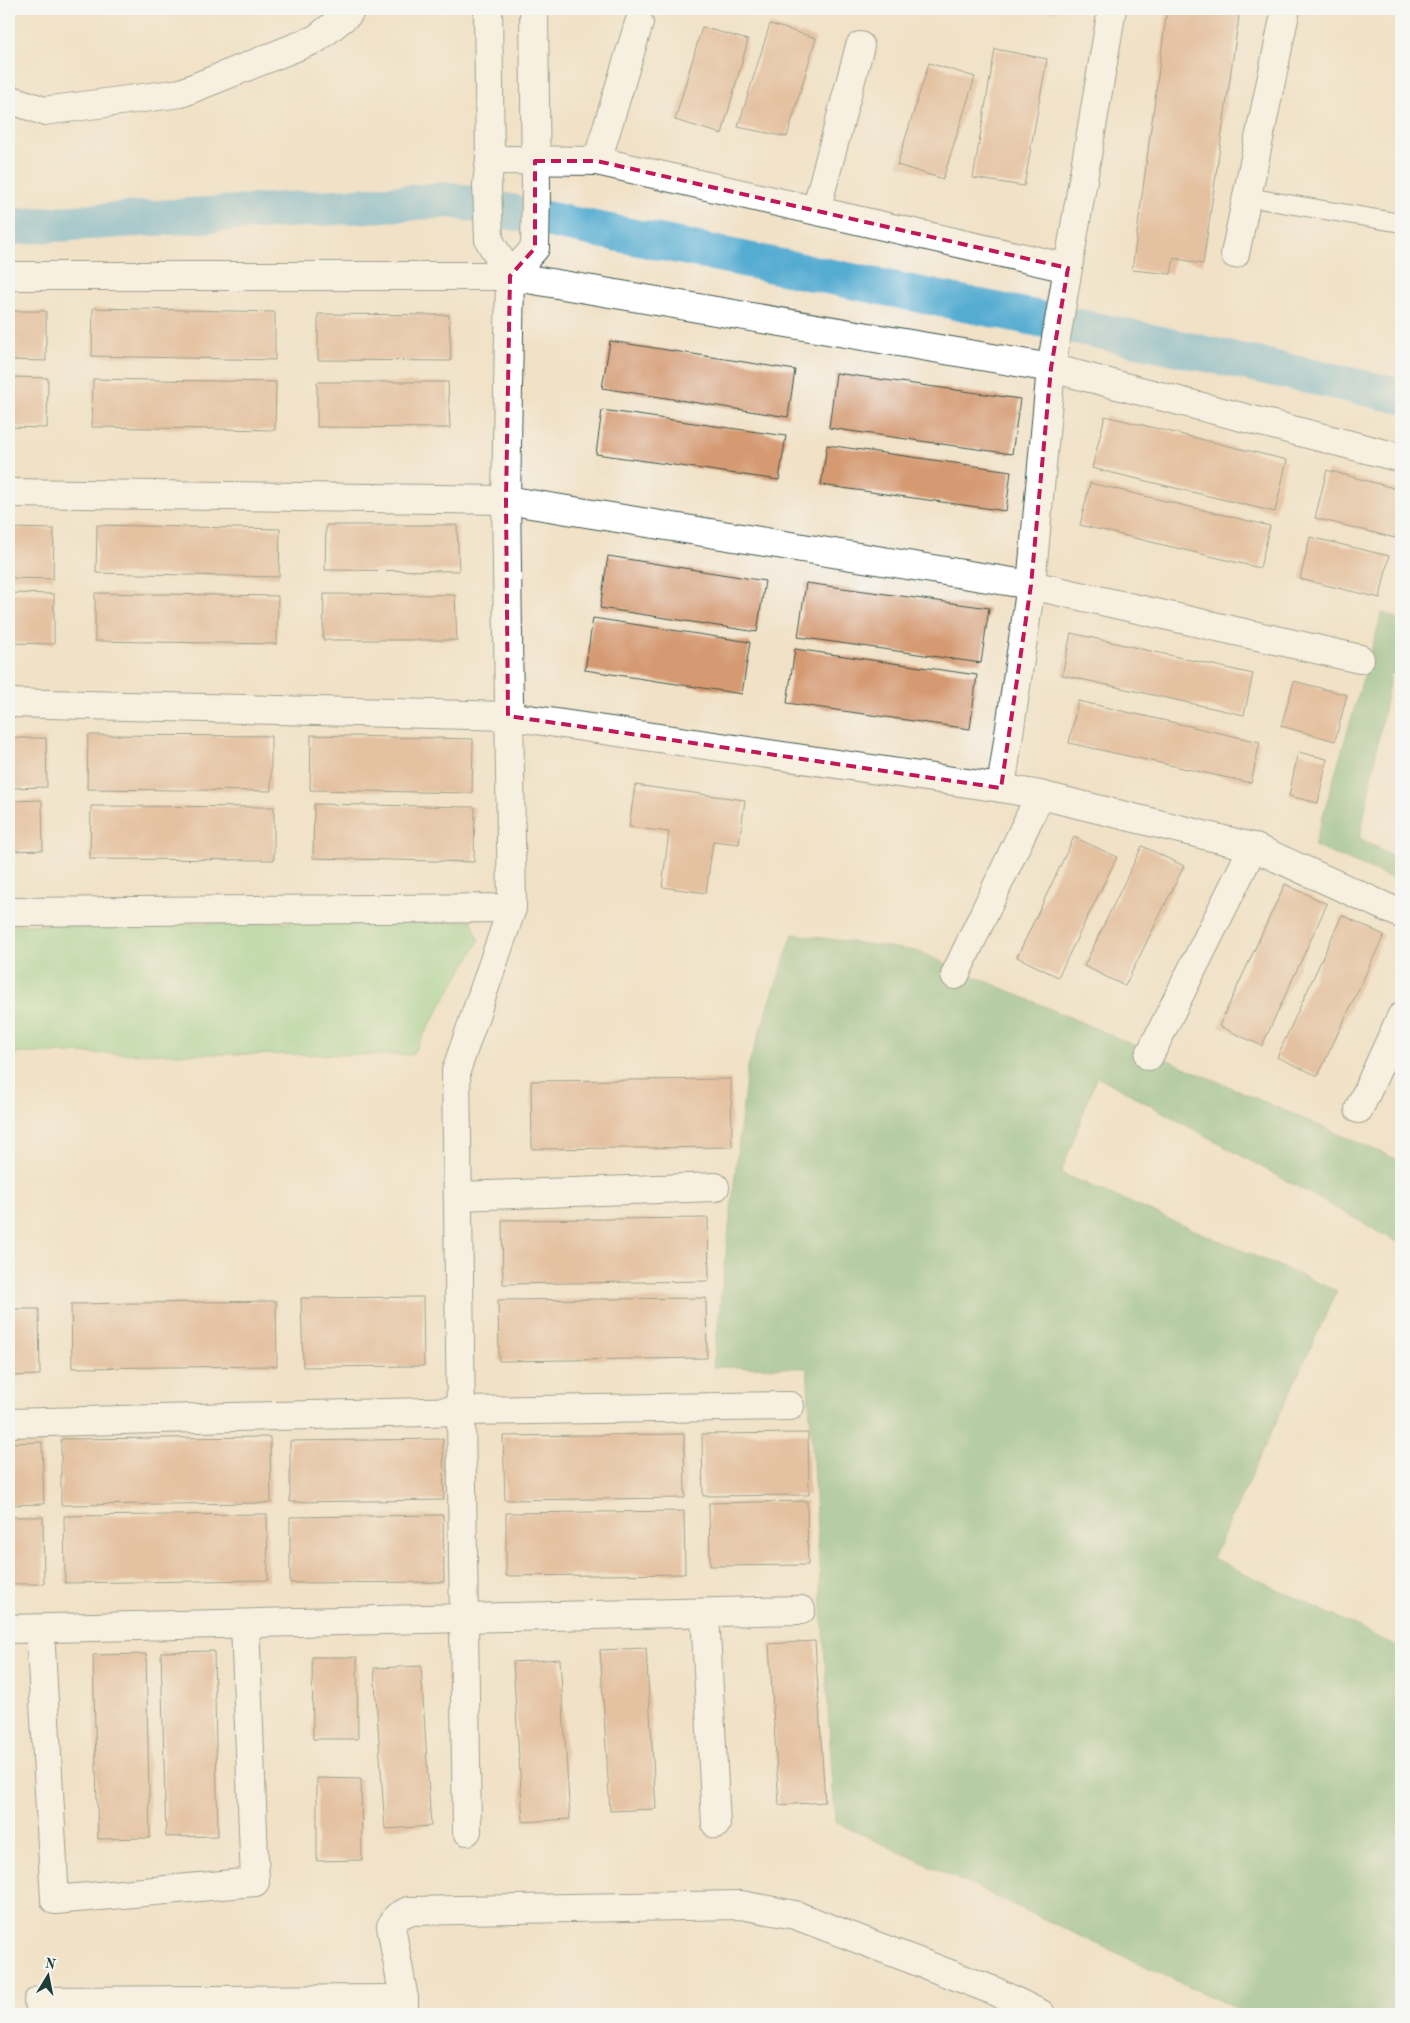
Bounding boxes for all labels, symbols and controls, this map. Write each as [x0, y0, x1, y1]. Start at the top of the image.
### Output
north arrow [22, 1950, 72, 2000]
text: N [44, 1956, 57, 1972]

